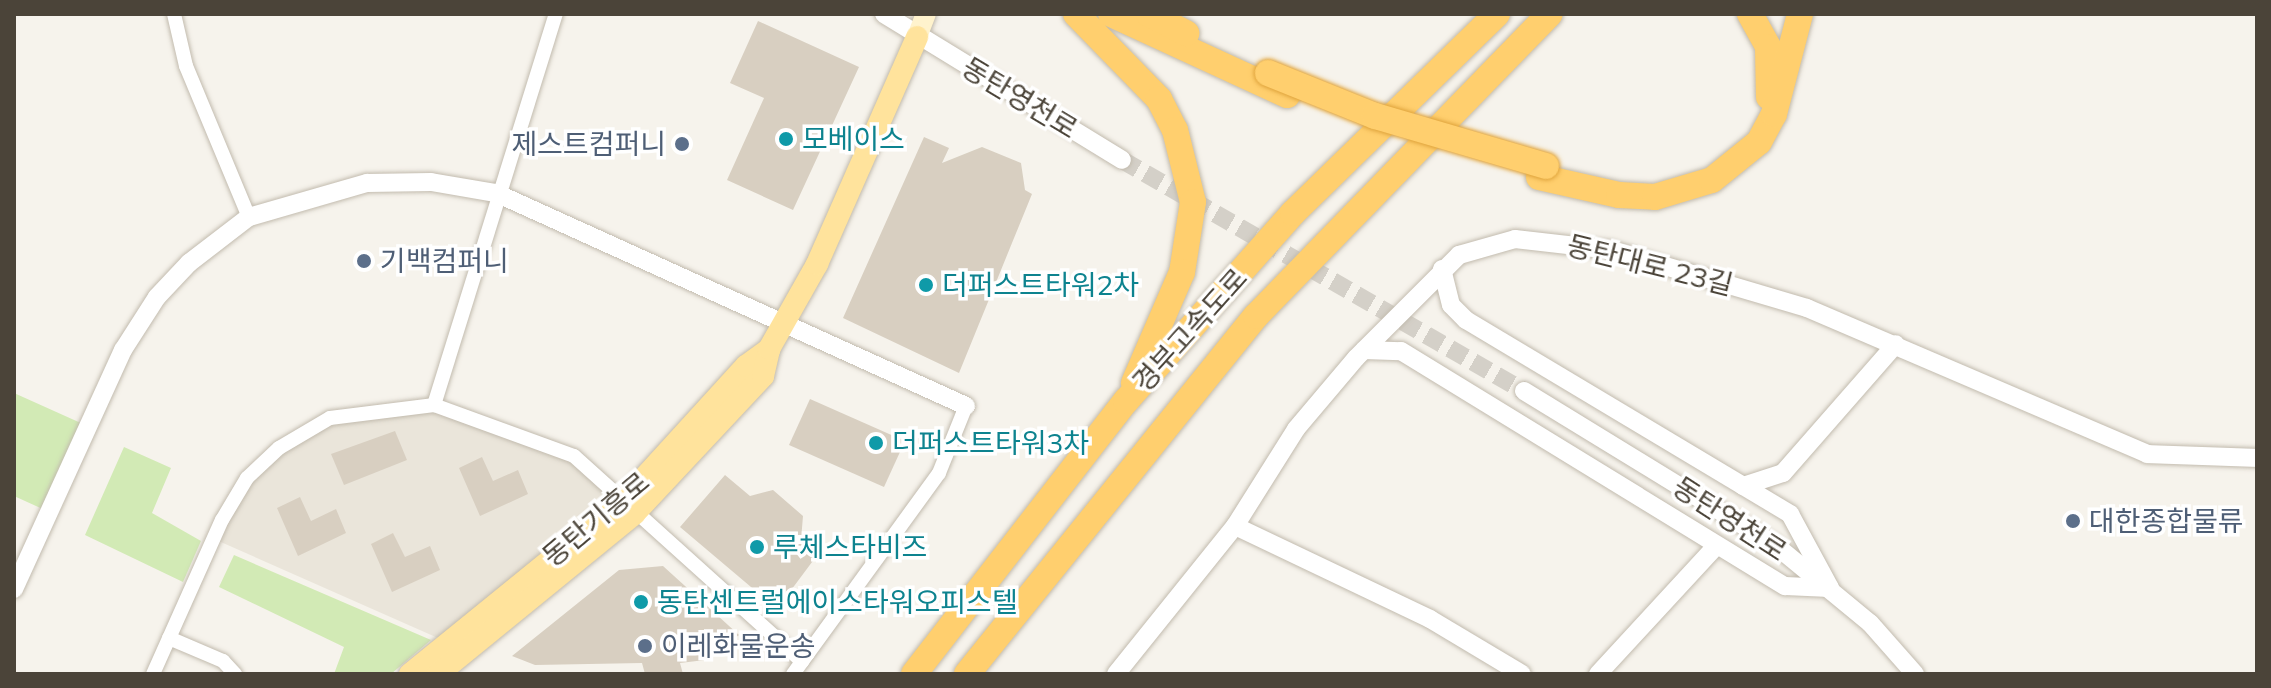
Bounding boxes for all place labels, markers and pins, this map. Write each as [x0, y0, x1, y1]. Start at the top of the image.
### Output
place label: 모베이스 [802, 122, 905, 156]
place label: 제스트컴퍼니 [511, 127, 666, 161]
marker: 모베이스 [777, 130, 795, 148]
marker: 제스트컴퍼니 [673, 135, 691, 153]
place label: 기백컴퍼니 [380, 244, 509, 278]
marker: 기백컴퍼니 [355, 252, 373, 270]
place label: 더퍼스트타워2차 [942, 268, 1139, 302]
marker: 더퍼스트타워2차 [917, 276, 935, 294]
place label: 더퍼스트타워3차 [892, 426, 1089, 460]
marker: 더퍼스트타워3차 [867, 434, 885, 452]
place label: 대한종합물류 [2089, 504, 2244, 538]
marker: 대한종합물류 [2064, 512, 2082, 530]
place label: 루체스타비즈 [773, 530, 928, 564]
marker: 루체스타비즈 [748, 538, 766, 556]
place label: 동탄센트럴에이스타워오피스텔 [657, 585, 1018, 619]
marker: 동탄센트럴에이스타워오피스텔 [632, 593, 650, 611]
place label: 이레화물운송 [661, 629, 816, 663]
marker: 이레화물운송 [636, 637, 654, 655]

